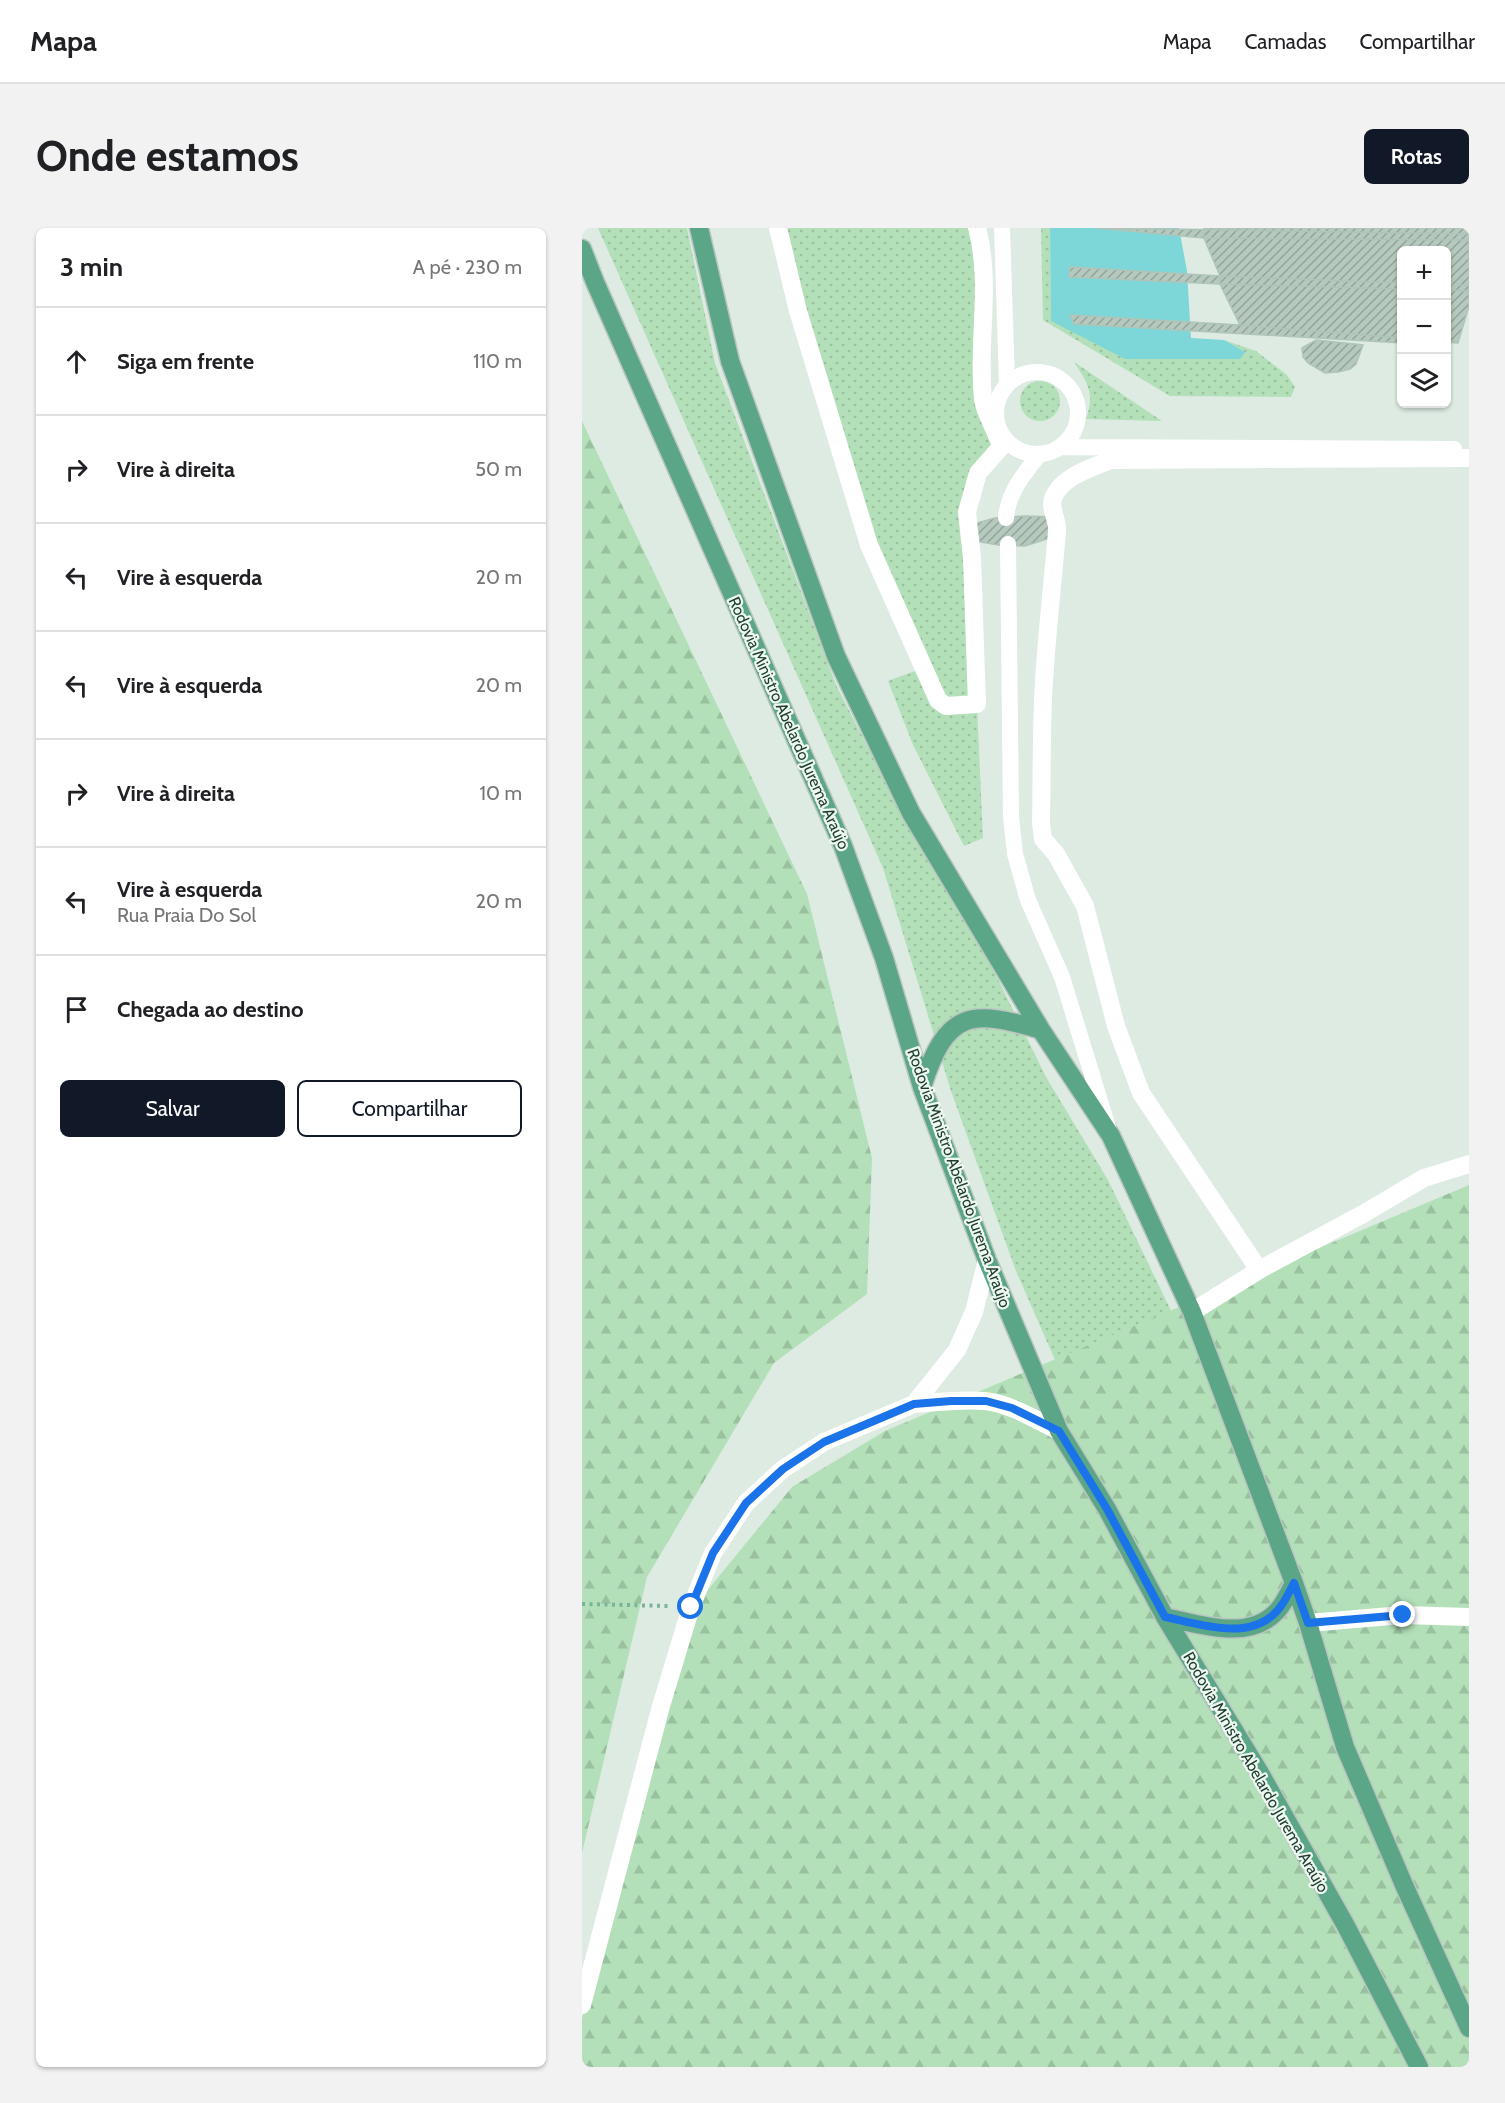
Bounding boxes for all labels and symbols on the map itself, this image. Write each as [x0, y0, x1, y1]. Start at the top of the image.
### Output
street label: Rodovia Ministro Abelardo Jurema Araújo [725, 594, 854, 852]
street label: Rodovia Ministro Abelardo Jurema Araújo [903, 1046, 1015, 1310]
route start [677, 1593, 703, 1619]
route end [1389, 1601, 1415, 1627]
street label: Rodovia Ministro Abelardo Jurema Araújo [1179, 1648, 1333, 1896]

